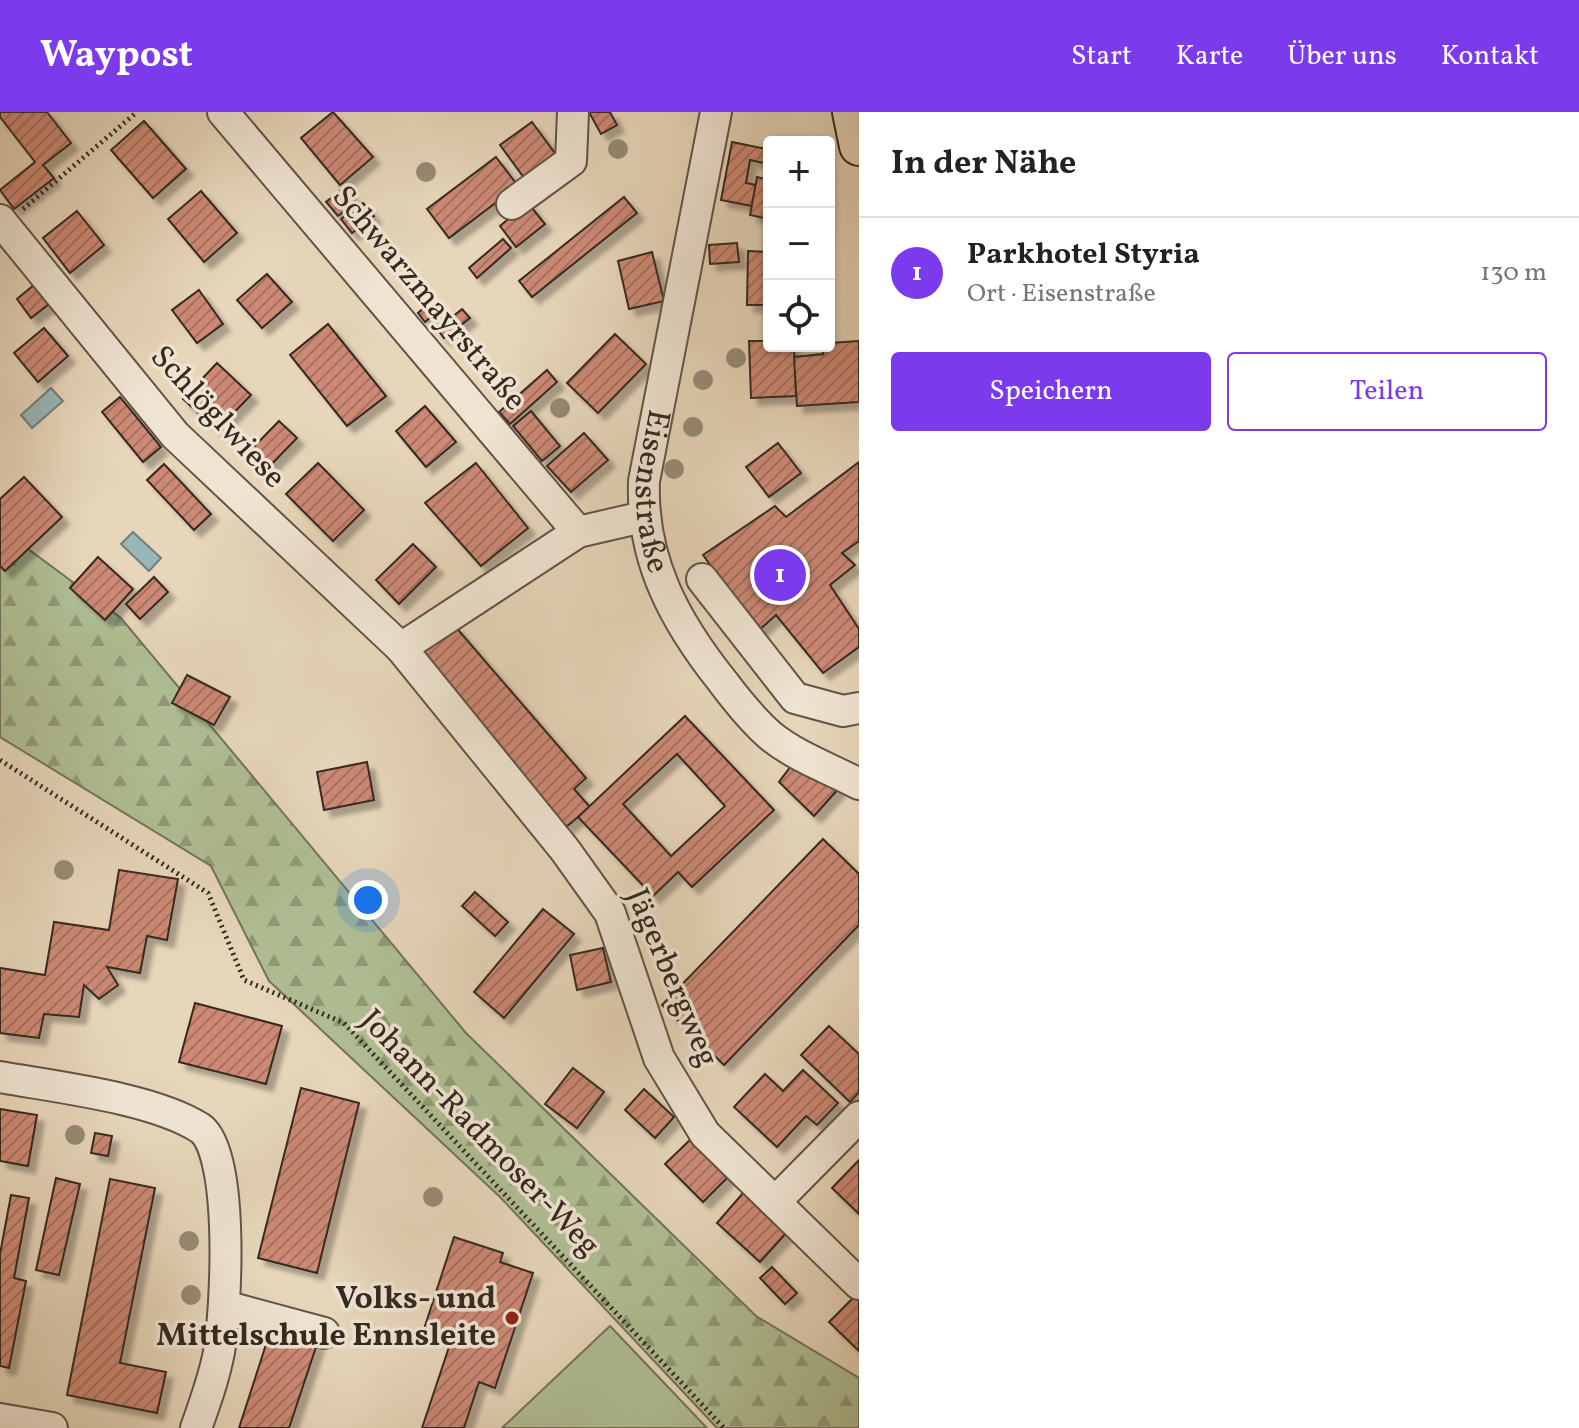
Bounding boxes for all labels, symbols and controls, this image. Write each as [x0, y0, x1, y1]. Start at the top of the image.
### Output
text: Waypost [40, 30, 193, 83]
text: Start [1071, 37, 1132, 76]
text: Karte [1176, 37, 1243, 76]
text: Über uns [1287, 37, 1397, 76]
text: Kontakt [1441, 37, 1539, 76]
map controls [763, 136, 835, 352]
button: + [763, 136, 835, 208]
text: In der Nähe [891, 141, 1076, 188]
street label: Schwarzmayrstraße [321, 177, 535, 421]
button: − [763, 208, 835, 280]
text: Parkhotel Styria [967, 234, 1200, 276]
text: 1 [912, 255, 922, 291]
text: 130 m [1480, 255, 1547, 291]
text: Ort · Eisenstraße [967, 276, 1156, 312]
button: locate [763, 280, 835, 352]
street label: Schlöglwiese [139, 337, 295, 499]
button: Speichern [891, 352, 1211, 431]
button: Teilen [1227, 352, 1547, 431]
street label: Eisenstraße [622, 405, 680, 579]
pin: 1 [754, 545, 806, 605]
your location [348, 880, 388, 920]
street label: Jägerbergweg [614, 882, 728, 1074]
street label: Johann-Radmoser-Weg [349, 1001, 609, 1267]
place label: Volks- und Mittelschule Ennsleite [156, 1278, 496, 1359]
marker: Volks- und Mittelschule Ennsleite [503, 1309, 521, 1327]

